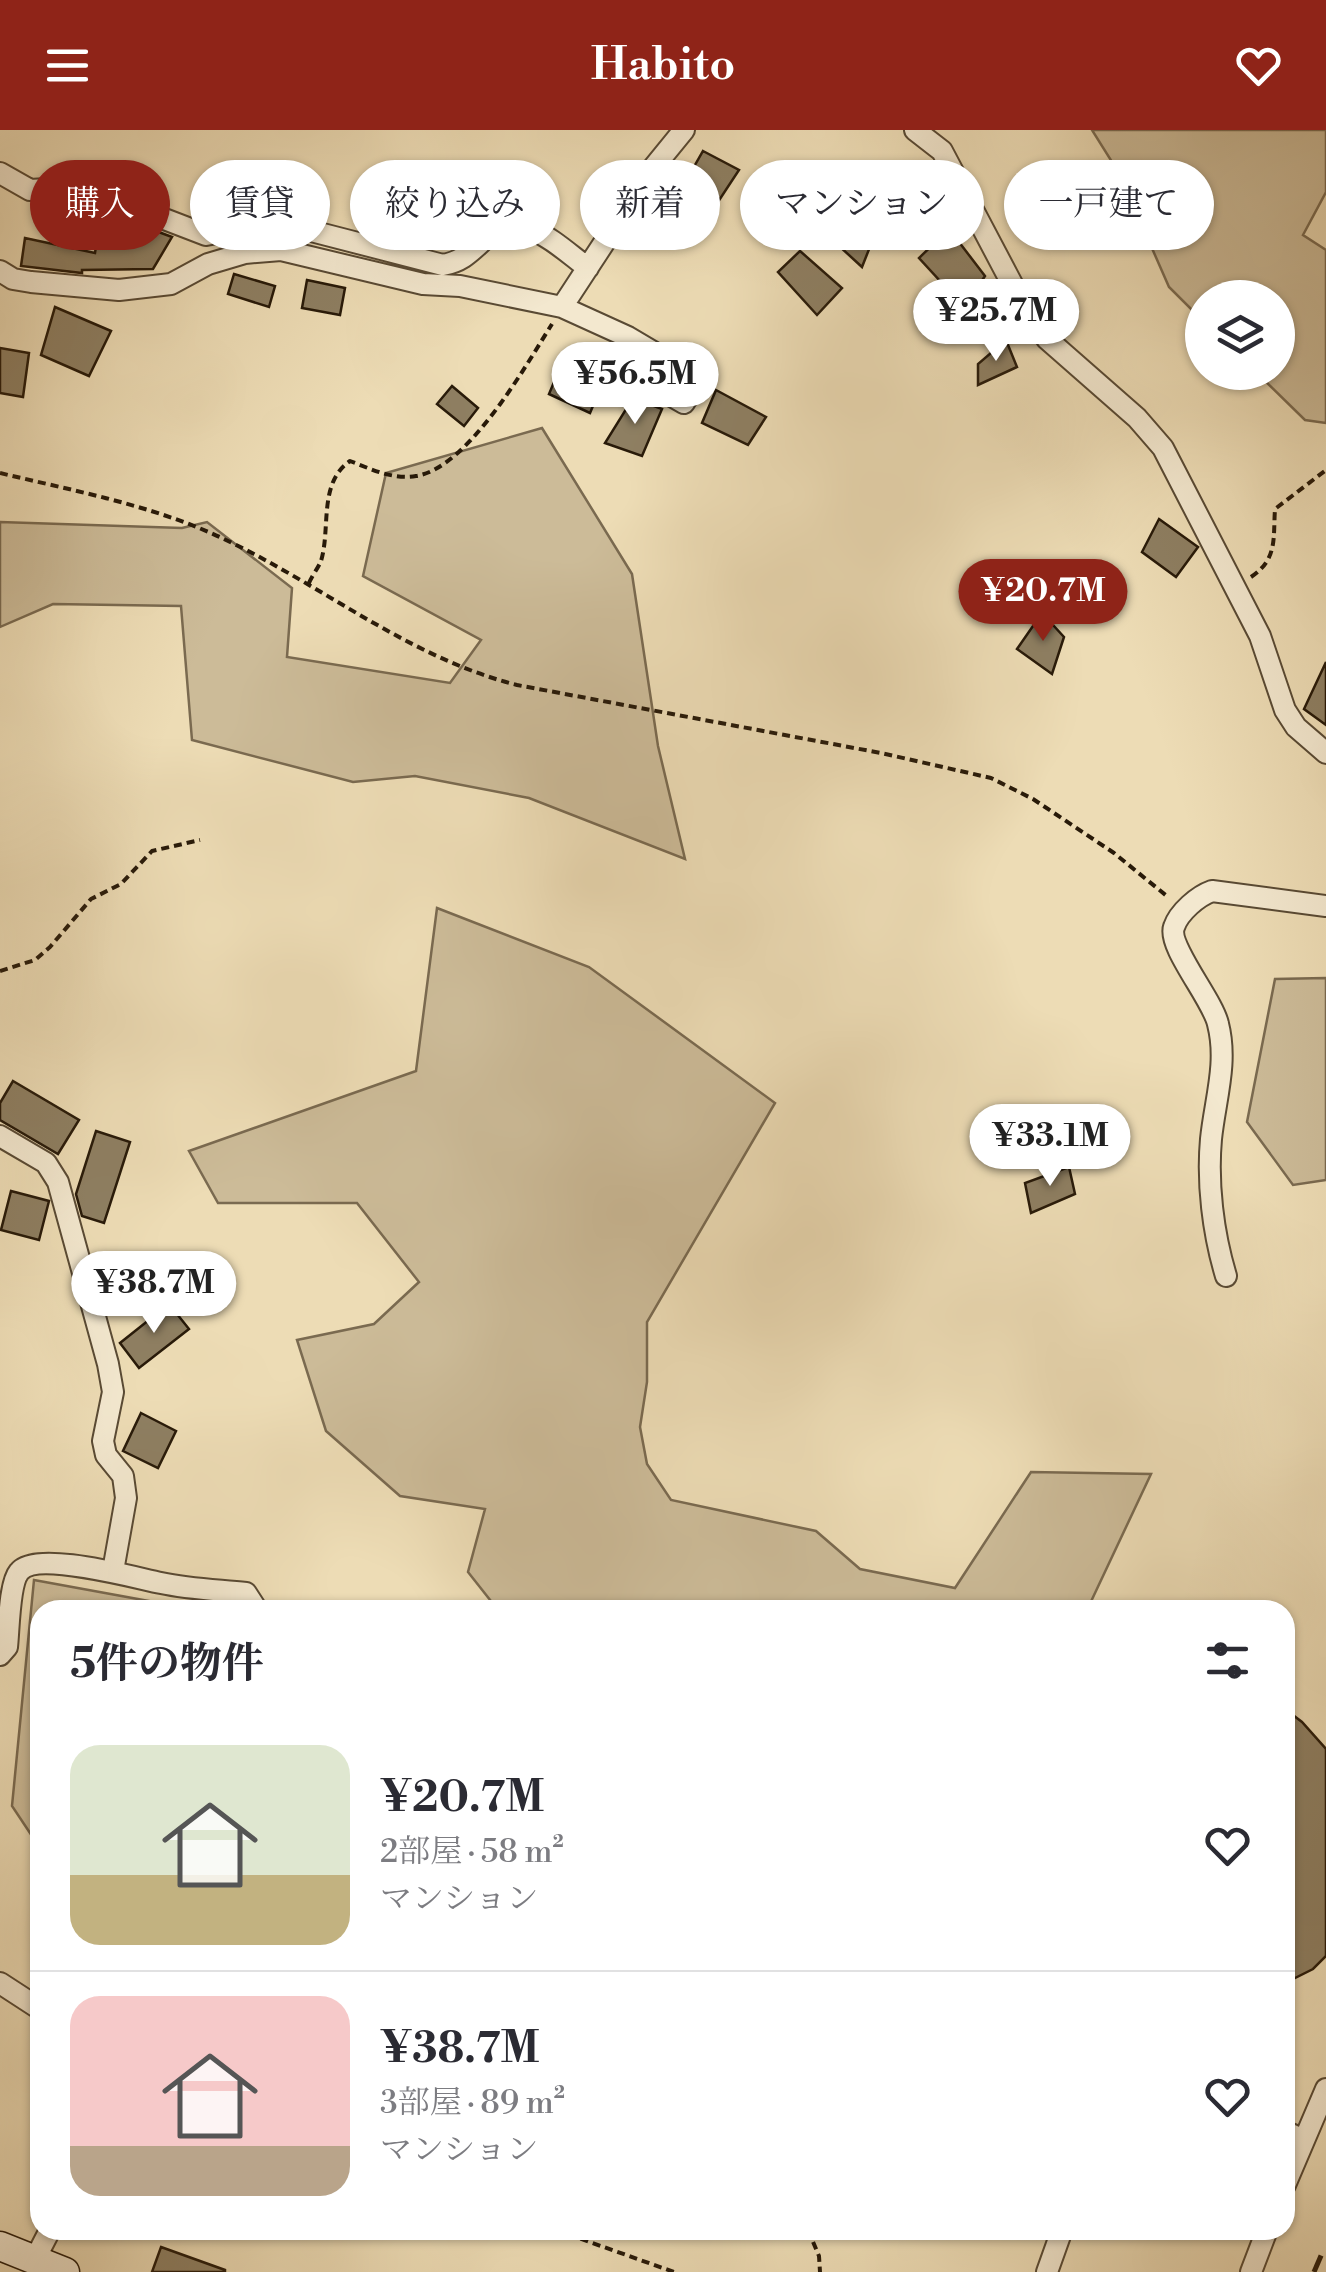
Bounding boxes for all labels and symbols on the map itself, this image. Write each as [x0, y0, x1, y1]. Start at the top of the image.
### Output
pin: ¥25.7M [915, 279, 1077, 364]
pin: ¥56.5M [554, 342, 716, 427]
pin: ¥20.7M [962, 559, 1124, 644]
pin: ¥33.1M [969, 1104, 1131, 1189]
pin: ¥38.7M [73, 1251, 235, 1336]

